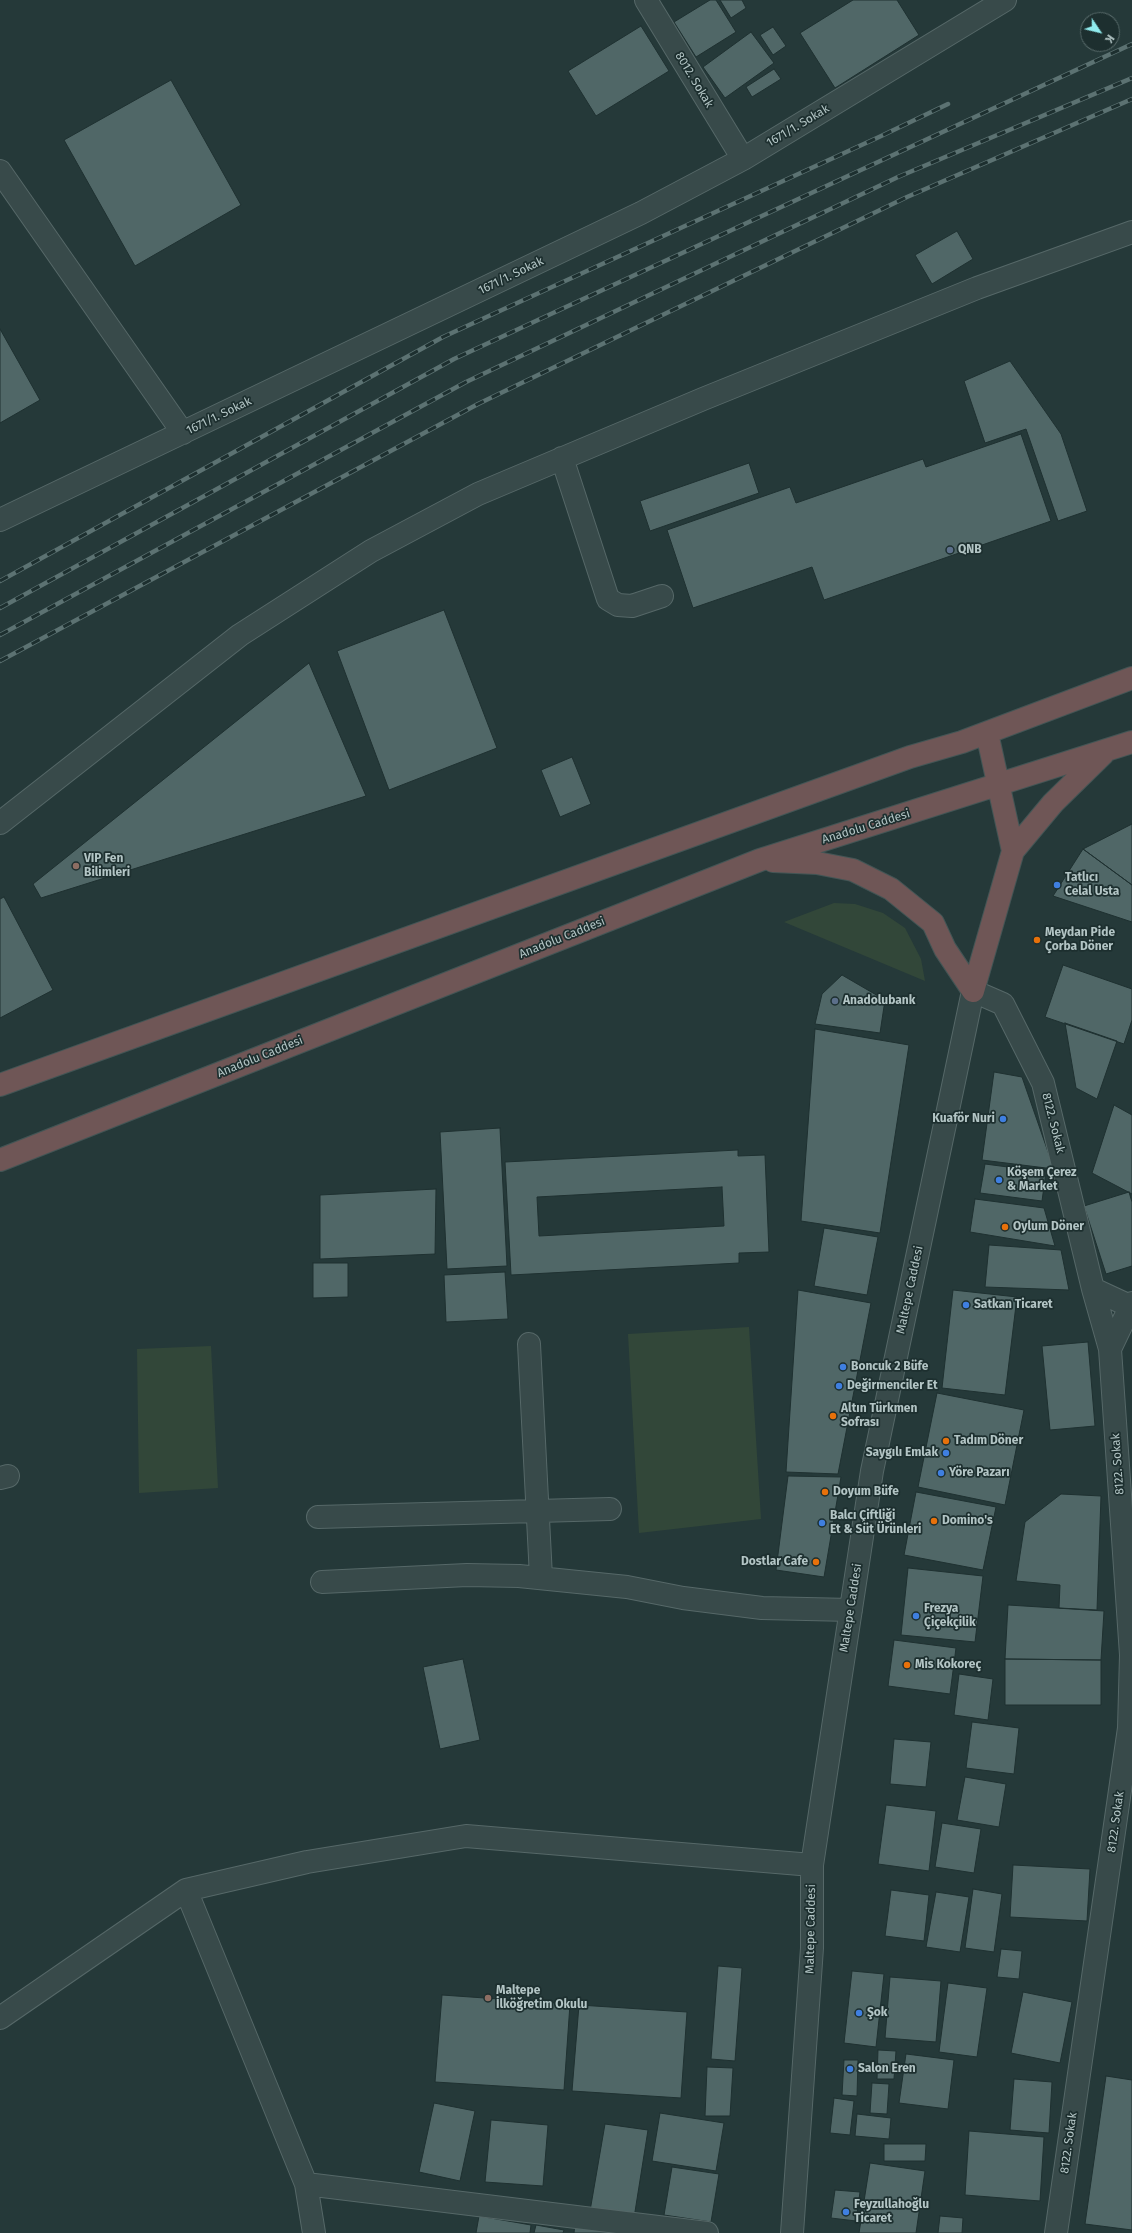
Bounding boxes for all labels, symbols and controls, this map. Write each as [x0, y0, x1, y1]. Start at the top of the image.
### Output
north arrow [1080, 12, 1120, 52]
text: K [1102, 32, 1117, 45]
street label: 8012. Sokak [672, 50, 716, 110]
street label: 1671/1. Sokak [764, 102, 832, 150]
street label: 1671/1. Sokak [476, 254, 546, 298]
street label: 1671/1. Sokak [184, 394, 254, 438]
place label: QNB [958, 543, 982, 557]
marker: QNB [945, 545, 955, 555]
street label: Anadolu Caddesi [820, 807, 912, 847]
place label: VIP Fen Bilimleri [84, 852, 130, 880]
marker: VIP Fen Bilimleri [71, 861, 81, 871]
place label: Tatlıcı Celal Usta [1065, 871, 1119, 899]
marker: Tatlıcı Celal Usta [1052, 880, 1062, 890]
street label: Anadolu Caddesi [517, 914, 607, 962]
place label: Meydan Pide Çorba Döner [1045, 926, 1115, 954]
marker: Meydan Pide Çorba Döner [1032, 935, 1042, 945]
place label: Anadolubank [843, 994, 915, 1008]
marker: Anadolubank [830, 996, 840, 1006]
street label: Anadolu Caddesi [215, 1033, 305, 1081]
street label: 8122. Sokak [1039, 1091, 1067, 1155]
place label: Kuaför Nuri [932, 1112, 995, 1126]
marker: Kuaför Nuri [998, 1114, 1008, 1124]
place label: Köşem Çerez & Market [1007, 1166, 1077, 1194]
marker: Köşem Çerez & Market [994, 1175, 1004, 1185]
place label: Oylum Döner [1013, 1220, 1084, 1234]
marker: Oylum Döner [1000, 1222, 1010, 1232]
street label: Maltepe Caddesi [894, 1245, 926, 1335]
place label: Satkan Ticaret [974, 1298, 1053, 1312]
marker: Satkan Ticaret [961, 1300, 971, 1310]
place label: Boncuk 2 Büfe [851, 1360, 928, 1374]
marker: Boncuk 2 Büfe [838, 1362, 848, 1372]
place label: Değirmenciler Et [847, 1379, 938, 1393]
marker: Değirmenciler Et [834, 1381, 844, 1391]
place label: Altın Türkmen Sofrası [841, 1402, 917, 1430]
marker: Altın Türkmen Sofrası [828, 1411, 838, 1421]
street label: 8122. Sokak [1109, 1433, 1127, 1495]
place label: Tadım Döner [954, 1434, 1023, 1448]
marker: Tadım Döner [941, 1436, 951, 1446]
place label: Saygılı Emlak [866, 1446, 938, 1460]
marker: Saygılı Emlak [941, 1448, 951, 1458]
place label: Yöre Pazarı [949, 1466, 1010, 1480]
marker: Yöre Pazarı [936, 1468, 946, 1478]
place label: Doyum Büfe [833, 1485, 899, 1499]
marker: Doyum Büfe [820, 1487, 830, 1497]
place label: Balcı Çiftliği Et & Süt Ürünleri [830, 1509, 921, 1537]
place label: Domino's [942, 1514, 993, 1528]
marker: Domino's [929, 1516, 939, 1526]
marker: Balcı Çiftliği Et & Süt Ürünleri [817, 1518, 827, 1528]
place label: Dostlar Cafe [741, 1555, 808, 1569]
marker: Dostlar Cafe [811, 1557, 821, 1567]
street label: Maltepe Caddesi [837, 1563, 865, 1653]
place label: Frezya Çiçekçilik [924, 1602, 976, 1630]
marker: Frezya Çiçekçilik [911, 1611, 921, 1621]
place label: Mis Kokoreç [915, 1658, 981, 1672]
marker: Mis Kokoreç [902, 1660, 912, 1670]
street label: 8122. Sokak [1105, 1791, 1127, 1853]
street label: Maltepe Caddesi [803, 1884, 819, 1974]
place label: Maltepe İlköğretim Okulu [496, 1984, 587, 2012]
marker: Maltepe İlköğretim Okulu [483, 1993, 493, 2003]
place label: Şok [867, 2006, 887, 2020]
marker: Şok [854, 2008, 864, 2018]
place label: Salon Eren [858, 2062, 916, 2076]
marker: Salon Eren [845, 2064, 855, 2074]
street label: 8122. Sokak [1058, 2112, 1080, 2174]
place label: Feyzullahoğlu Ticaret [854, 2198, 929, 2226]
marker: Feyzullahoğlu Ticaret [841, 2207, 851, 2217]

